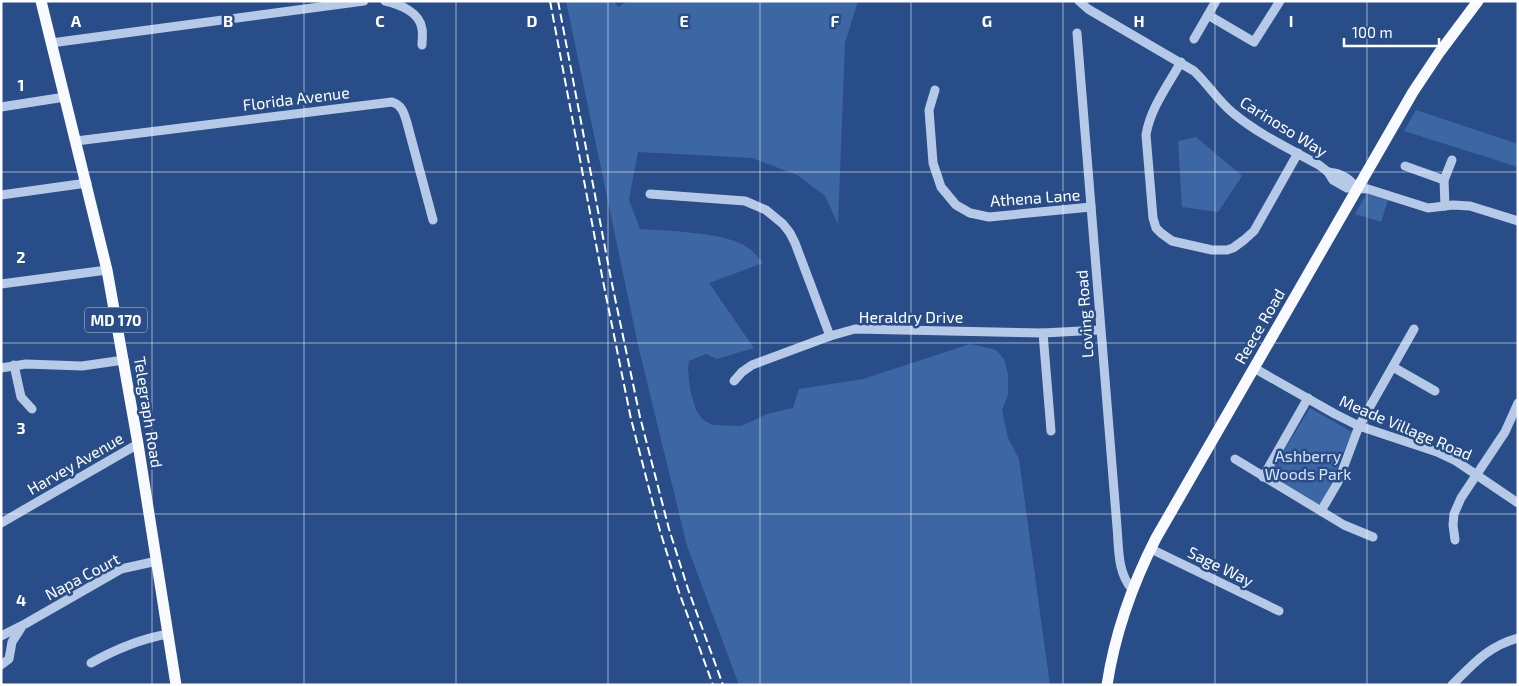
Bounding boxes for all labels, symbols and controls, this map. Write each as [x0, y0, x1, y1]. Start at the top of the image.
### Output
text: A [71, 11, 82, 30]
text: B [223, 11, 233, 30]
text: C [375, 11, 385, 30]
text: D [527, 11, 538, 30]
text: E [679, 11, 689, 30]
text: F [831, 11, 840, 30]
text: G [982, 11, 992, 30]
text: H [1133, 11, 1145, 30]
text: I [1289, 11, 1293, 30]
scale bar [1344, 15, 1439, 47]
text: 100 m [1352, 23, 1393, 41]
text: 1 [18, 75, 24, 94]
street label: Florida Avenue [241, 82, 351, 114]
street label: Carinoso Way [1237, 92, 1332, 161]
street label: Athena Lane [989, 184, 1081, 210]
text: 2 [16, 247, 26, 266]
street label: Loving Road [1071, 269, 1097, 359]
street label: Reece Road [1230, 285, 1288, 367]
street label: Heraldry Drive [859, 307, 963, 326]
road number: MD 170 [85, 308, 147, 332]
street label: Telegraph Road [131, 355, 167, 469]
street label: Meade Village Road [1337, 390, 1475, 464]
text: 3 [16, 418, 26, 437]
street label: Harvey Avenue [24, 428, 126, 498]
park label: Ashberry Woods Park [1265, 446, 1351, 483]
street label: Sage Way [1185, 542, 1257, 590]
street label: Napa Court [42, 548, 122, 604]
text: 4 [16, 590, 26, 609]

